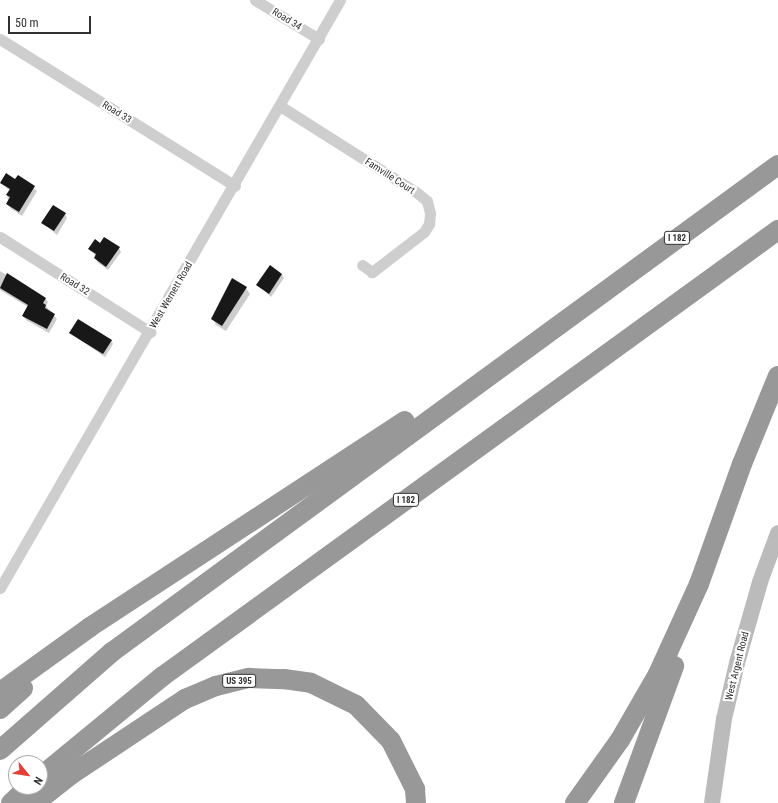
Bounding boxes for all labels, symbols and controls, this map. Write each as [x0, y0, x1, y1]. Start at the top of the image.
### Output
street label: Road 34 [270, 5, 304, 33]
scale bar [10, 8, 93, 34]
text: 50 m [15, 16, 39, 30]
street label: Road 33 [100, 98, 134, 126]
street label: Famville Court [363, 155, 417, 197]
road number: I 182 [663, 231, 691, 245]
street label: West Wernett Road [147, 260, 195, 330]
street label: Road 32 [58, 270, 92, 298]
road number: I 182 [392, 493, 420, 507]
street label: West Argent Road [723, 630, 751, 702]
road number: US 395 [222, 674, 256, 688]
north arrow [8, 755, 48, 795]
text: N [31, 775, 45, 787]

